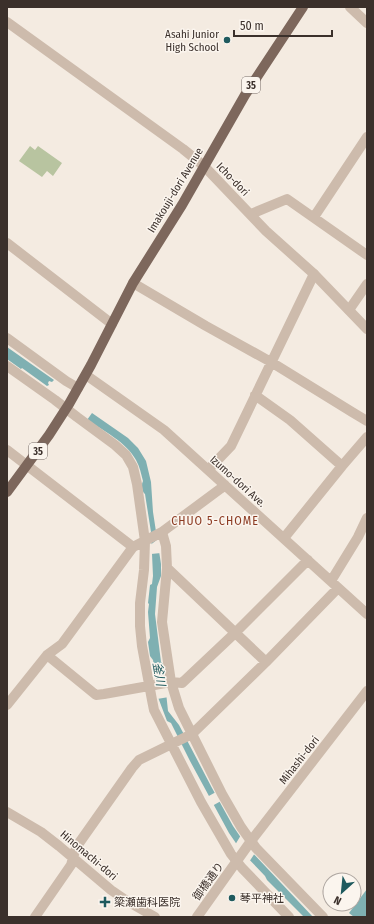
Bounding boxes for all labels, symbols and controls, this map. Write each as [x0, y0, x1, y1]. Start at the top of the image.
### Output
scale bar [234, 12, 332, 38]
text: 50 m [240, 19, 264, 33]
place label: Asahi Junior High School [165, 28, 219, 54]
marker: Asahi Junior High School [222, 35, 232, 45]
road number: 35 [242, 77, 260, 93]
street label: Imakouji-dori Avenue [145, 145, 206, 235]
street label: Icho-dori [214, 160, 252, 199]
road number: 35 [29, 443, 47, 459]
street label: Izumo-dori Ave. [207, 453, 268, 510]
district label: CHUO 5-CHOME [171, 514, 259, 528]
water label: 釜川 [150, 661, 168, 689]
street label: Mihashi-dori [277, 734, 322, 787]
street label: Hinomachi-dori [57, 828, 120, 883]
street label: 御橋通り [190, 860, 227, 904]
north arrow [322, 872, 362, 912]
place label: 琴平神社 [240, 892, 284, 905]
marker: 琴平神社 [227, 893, 237, 903]
text: N [332, 893, 344, 908]
marker: 簗瀬歯科医院 [99, 896, 111, 908]
place label: 簗瀬歯科医院 [114, 896, 180, 909]

